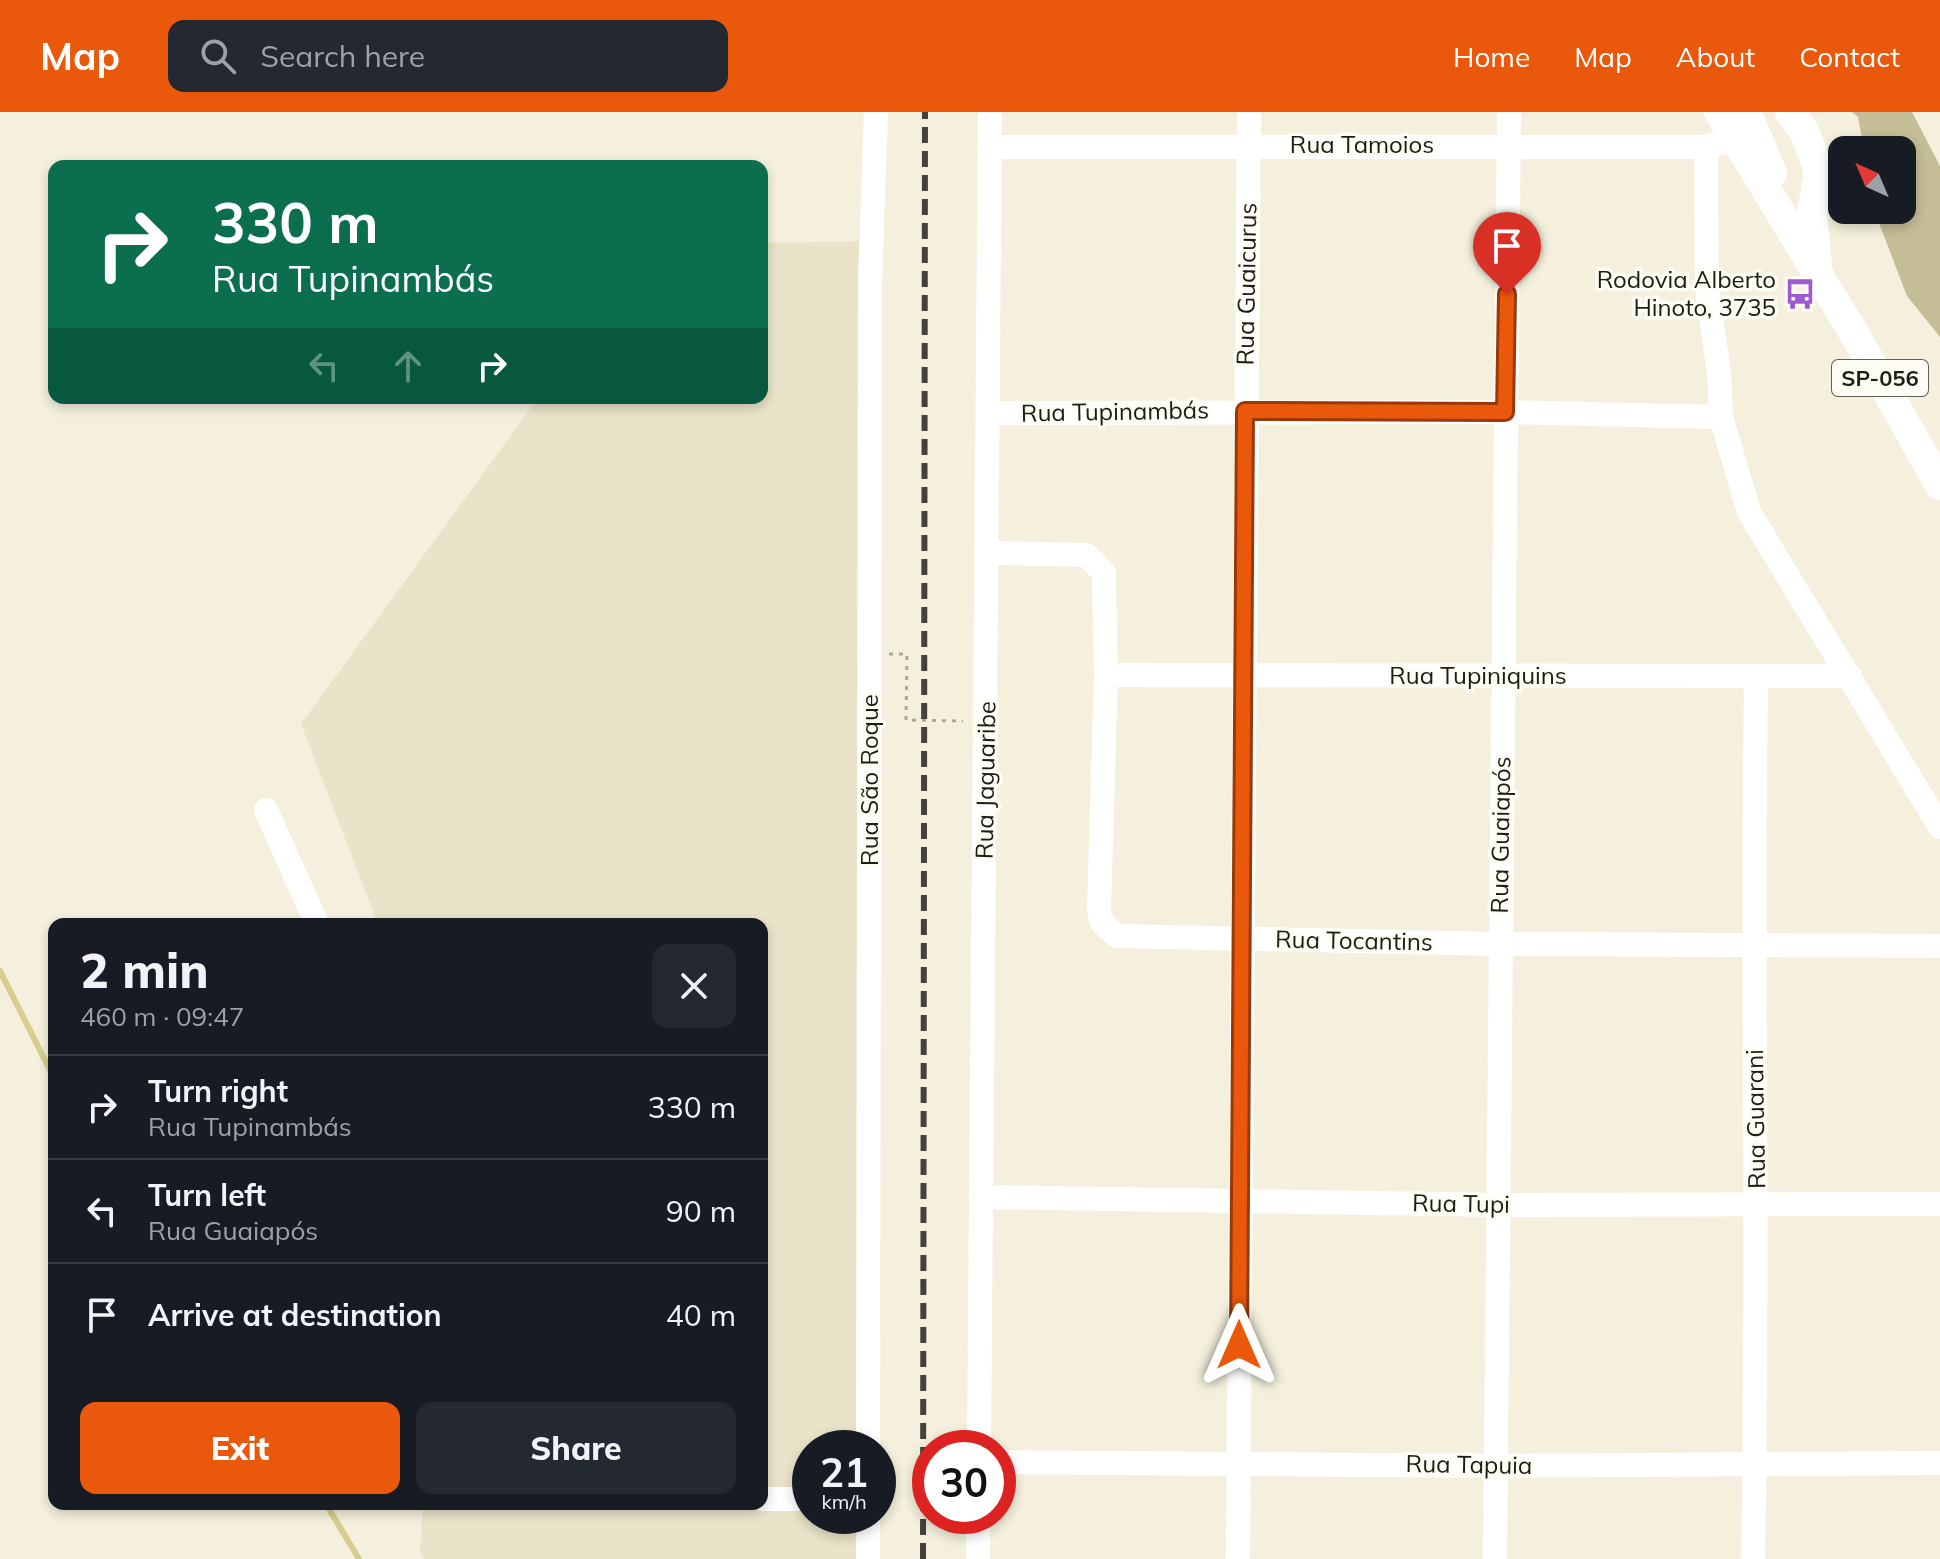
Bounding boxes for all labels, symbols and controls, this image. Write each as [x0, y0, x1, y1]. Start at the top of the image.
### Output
search box [168, 20, 728, 92]
text: Map [40, 32, 120, 80]
icon: search [196, 34, 240, 78]
text: Search here [260, 37, 425, 75]
text: Home [1453, 39, 1530, 74]
text: Map [1574, 39, 1632, 74]
text: About [1676, 39, 1755, 74]
text: Contact [1799, 39, 1900, 74]
street label: Rua Tamoios [1290, 129, 1434, 159]
north arrow [1828, 136, 1916, 224]
map controls [1828, 136, 1916, 224]
text: 330 m [212, 187, 379, 257]
icon: right [80, 192, 184, 296]
street label: Rua Guaicurus [1230, 202, 1262, 366]
pin [1473, 212, 1541, 294]
icon: arrive [1485, 224, 1529, 268]
text: Rua Tupinambás [212, 256, 494, 301]
place label: Rodovia Alberto Hinoto, 3735 [1597, 264, 1776, 322]
bus stop icon: Rodovia Alberto Hinoto, 3735 [1783, 277, 1817, 311]
icon: left [302, 344, 346, 388]
icon: ahead [386, 344, 430, 388]
icon: right [470, 344, 514, 388]
road number: SP-056 [1832, 360, 1928, 396]
street label: Rua Tupinambás [1021, 394, 1209, 428]
street label: Rua Tupiniquins [1389, 660, 1567, 690]
street label: Rua São Roque [854, 694, 884, 866]
street label: Rua Jaguaribe [969, 701, 1001, 859]
street label: Rua Guaiapós [1484, 756, 1516, 914]
street label: Rua Tocantins [1275, 924, 1433, 956]
text: 2 min [80, 940, 209, 1000]
button: close [652, 944, 736, 1028]
text: 460 m · 09:47 [80, 1000, 244, 1033]
street label: Rua Guarani [1739, 1049, 1771, 1189]
text: Turn right [148, 1072, 288, 1110]
icon: right [80, 1085, 124, 1129]
text: 330 m [648, 1088, 736, 1126]
text: Rua Tupinambás [148, 1110, 352, 1143]
text: Turn left [148, 1176, 266, 1214]
street label: Rua Tupi [1412, 1187, 1510, 1219]
icon: left [80, 1189, 124, 1233]
text: 90 m [666, 1192, 736, 1230]
text: Rua Guaiapós [148, 1214, 318, 1247]
icon: arrive [80, 1293, 124, 1337]
text: Arrive at destination [148, 1296, 442, 1334]
text: 40 m [666, 1296, 736, 1334]
position arrow [1197, 1303, 1281, 1387]
button: Exit [80, 1402, 400, 1494]
button: Share [416, 1402, 736, 1494]
speed limit sign: 30 [912, 1430, 1016, 1534]
text: 21 [820, 1447, 868, 1497]
street label: Rua Tapuia [1405, 1448, 1533, 1480]
text: km/h [821, 1489, 867, 1514]

